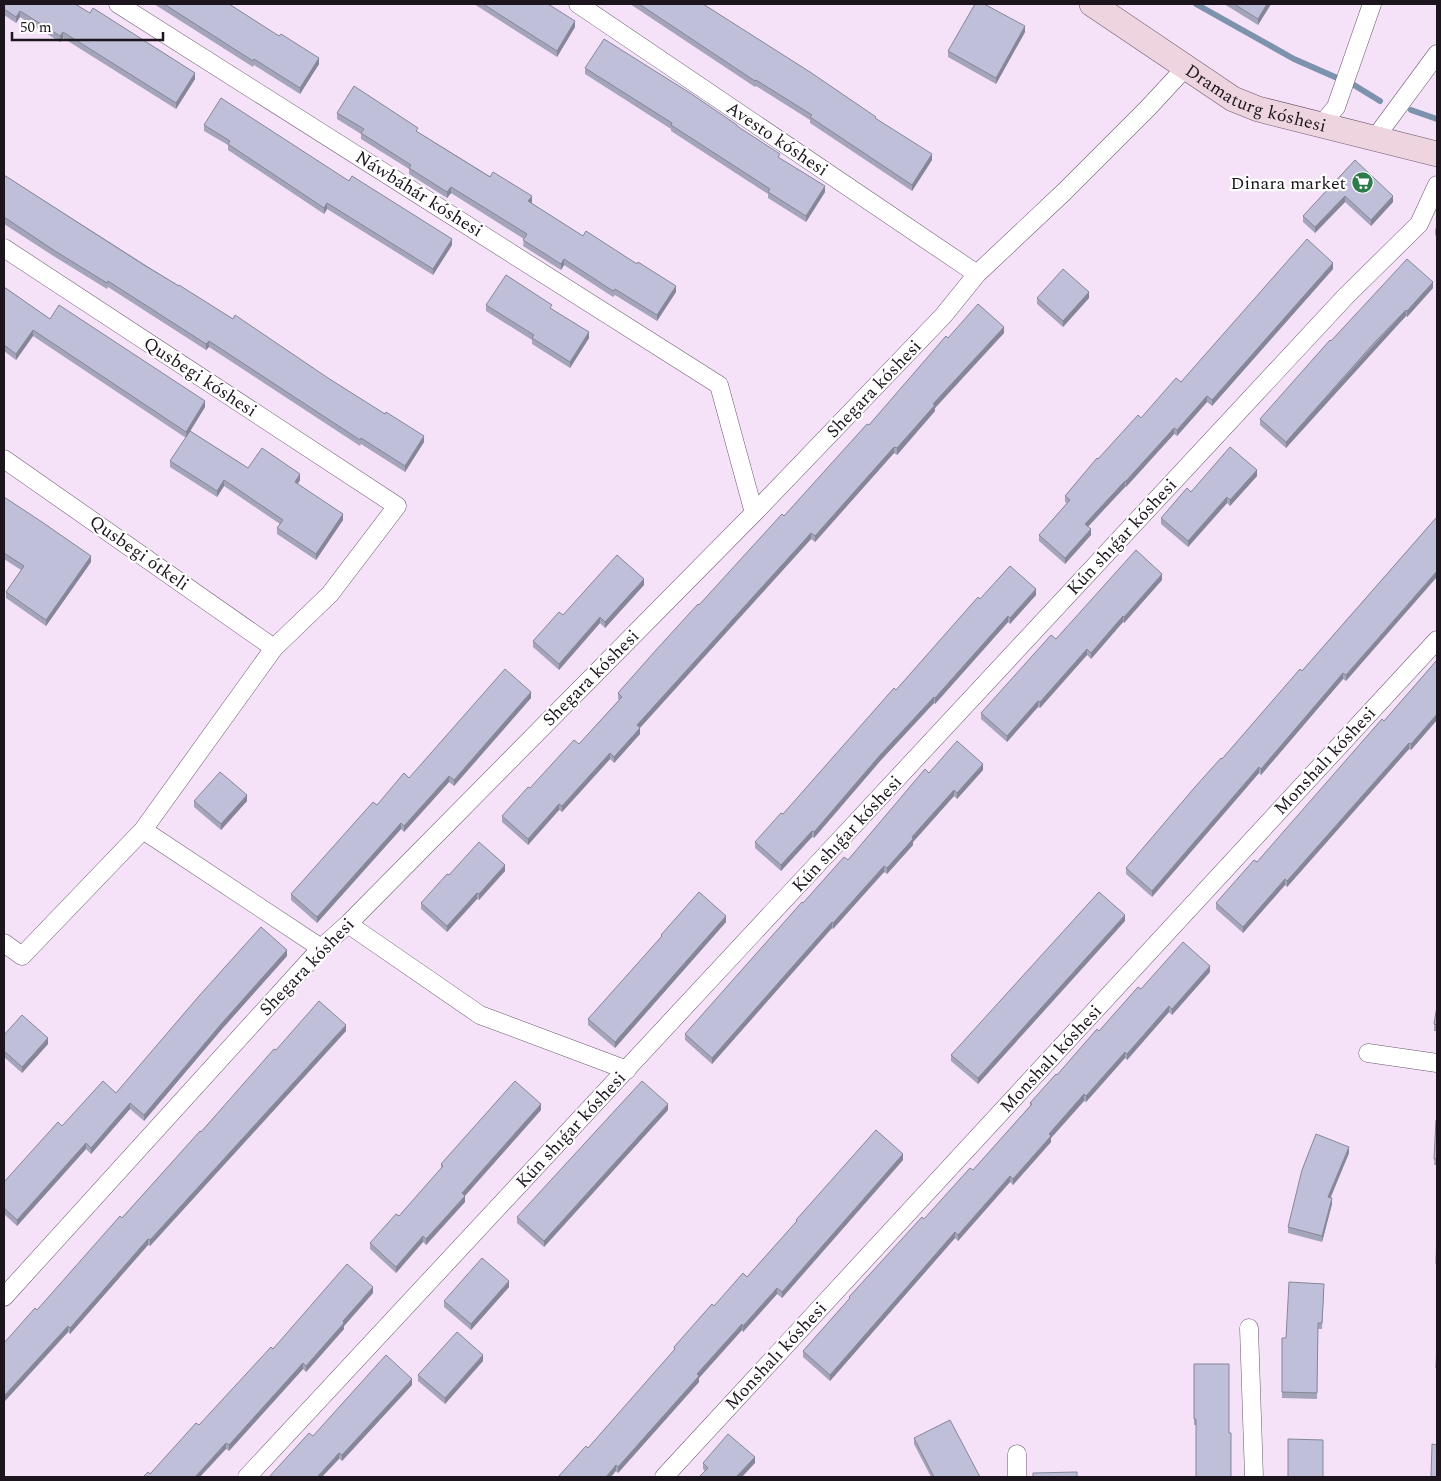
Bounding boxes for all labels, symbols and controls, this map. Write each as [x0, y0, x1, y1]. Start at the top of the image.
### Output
scale bar [12, 10, 164, 42]
text: 50 m [20, 16, 52, 39]
street label: Dramaturg kóshesi [1180, 57, 1329, 139]
street label: Avesto kóshesi [720, 95, 834, 183]
street label: Náwbáhár kóshesi [350, 144, 488, 244]
place label: Dinara market [1230, 170, 1346, 197]
supermarket icon: Dinara market [1350, 171, 1374, 195]
street label: Qusbegi kóshesi [138, 330, 262, 424]
street label: Shegara kóshesi [820, 334, 928, 444]
street label: Kún shıǵar kóshesi [1061, 473, 1183, 601]
street label: Qusbegi ótkeli [84, 509, 194, 597]
street label: Shegara kóshesi [536, 623, 646, 733]
street label: Monshalı kóshesi [1268, 701, 1382, 821]
street label: Kún shıǵar kóshesi [786, 770, 908, 898]
street label: Shegara kóshesi [253, 912, 361, 1022]
street label: Monshalı kóshesi [994, 999, 1108, 1119]
street label: Kún shıǵar kóshesi [510, 1066, 632, 1194]
street label: Monshalı kóshesi [719, 1296, 833, 1416]

